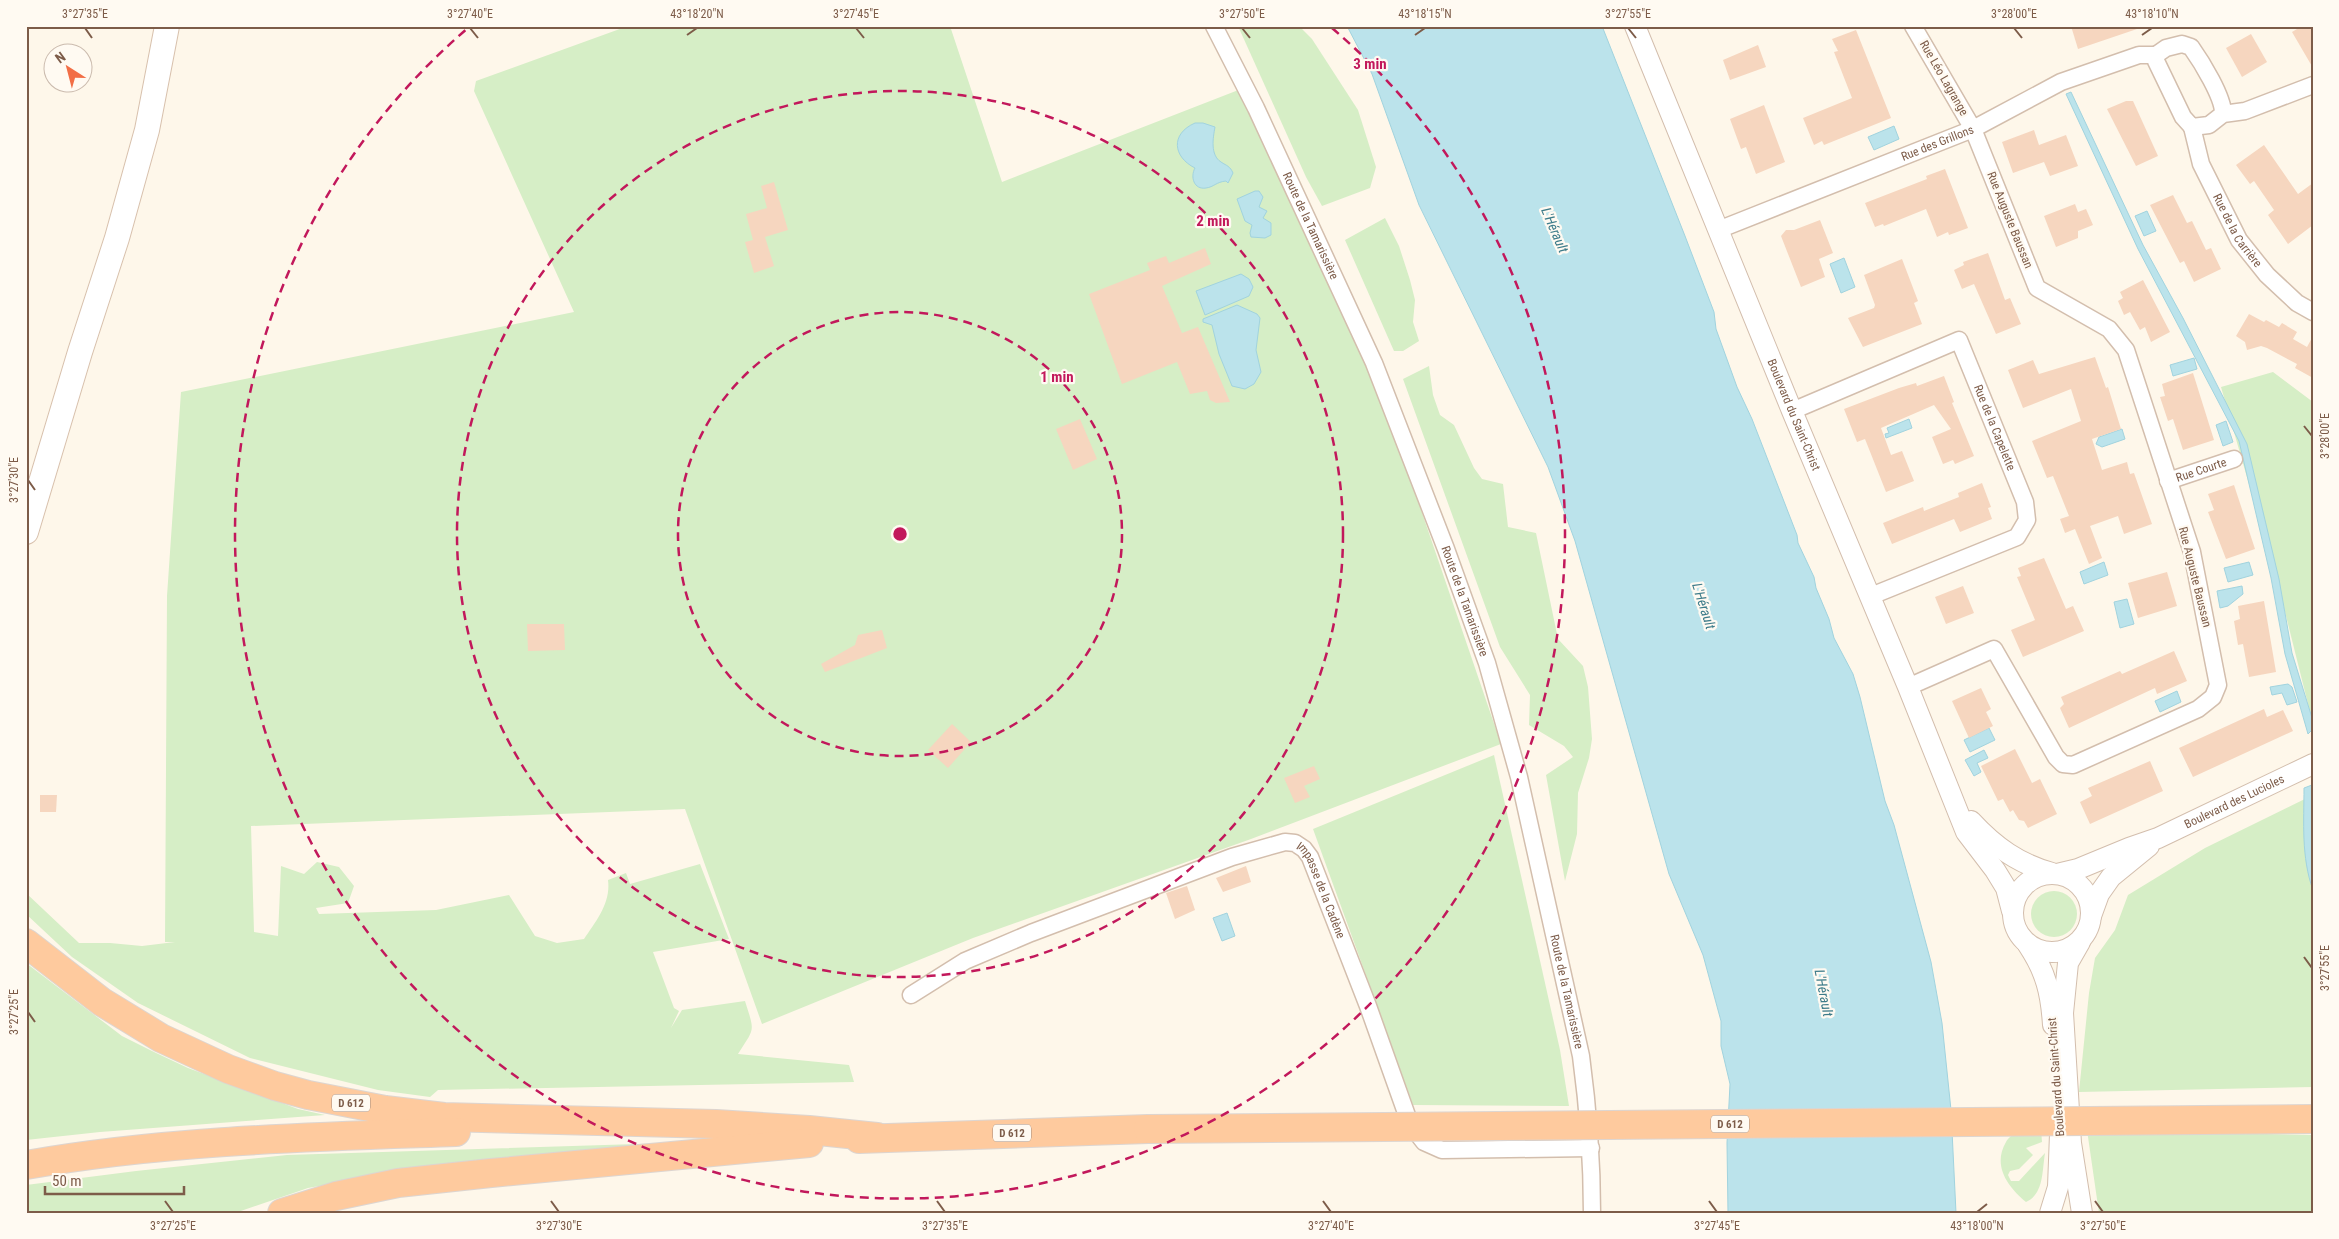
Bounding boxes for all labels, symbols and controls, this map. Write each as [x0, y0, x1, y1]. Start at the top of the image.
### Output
text: 3°27'35"E [62, 7, 108, 21]
text: 3°27'40"E [447, 7, 493, 21]
text: 43°18'20"N [670, 7, 724, 21]
text: 3°27'45"E [833, 7, 879, 21]
text: 3°27'50"E [1219, 7, 1265, 21]
text: 43°18'15"N [1398, 7, 1452, 21]
text: 3°27'55"E [1605, 7, 1651, 21]
text: 3°28'00"E [1991, 7, 2037, 21]
text: 43°18'10"N [2125, 7, 2179, 21]
street label: Rue Léo Lagrange [1917, 38, 1971, 118]
north arrow [42, 42, 92, 92]
text: N [52, 48, 69, 66]
text: 3 min [1353, 55, 1387, 73]
street label: Rue des Grillons [1899, 122, 1976, 164]
street label: Route de la Tamarissière [1280, 170, 1342, 282]
street label: Rue Auguste Baussan [1984, 170, 2036, 271]
street label: Rue de la Carrière [2210, 191, 2265, 270]
water label: L'Hérault [1538, 205, 1572, 256]
text: 2 min [1196, 212, 1230, 230]
street label: Boulevard du Saint-Christ [1765, 357, 1823, 473]
text: 1 min [1040, 368, 1074, 386]
street label: Rue de la Capelette [1971, 383, 2019, 473]
text: 3°28'00"E [2318, 413, 2332, 459]
street label: Rue Courte [2174, 455, 2229, 485]
text: 3°27'30"E [7, 457, 21, 503]
centre of rings [891, 525, 909, 543]
street label: Rue Auguste Baussan [2176, 525, 2214, 629]
street label: Route de la Tamarissière [1438, 544, 1491, 659]
water label: L'Hérault [1689, 581, 1719, 632]
street label: Boulevard des Lucioles [2182, 772, 2287, 831]
street label: Impasse de la Cadène [1294, 839, 1348, 941]
street label: Route de la Tamarissière [1547, 933, 1586, 1050]
text: 3°27'55"E [2318, 945, 2332, 991]
water label: L'Hérault [1812, 968, 1837, 1019]
text: 3°27'25"E [7, 989, 21, 1035]
street label: Boulevard du Saint-Christ [2045, 1017, 2067, 1137]
road number: D 612 [332, 1094, 370, 1112]
road number: D 612 [1711, 1116, 1749, 1132]
road number: D 612 [993, 1124, 1031, 1142]
scale bar [45, 1164, 184, 1196]
text: 50 m [52, 1172, 82, 1190]
text: 3°27'25"E [150, 1219, 196, 1233]
text: 3°27'30"E [536, 1219, 582, 1233]
text: 3°27'35"E [922, 1219, 968, 1233]
text: 3°27'40"E [1308, 1219, 1354, 1233]
text: 3°27'45"E [1694, 1219, 1740, 1233]
text: 43°18'00"N [1950, 1219, 2004, 1233]
text: 3°27'50"E [2080, 1219, 2126, 1233]

